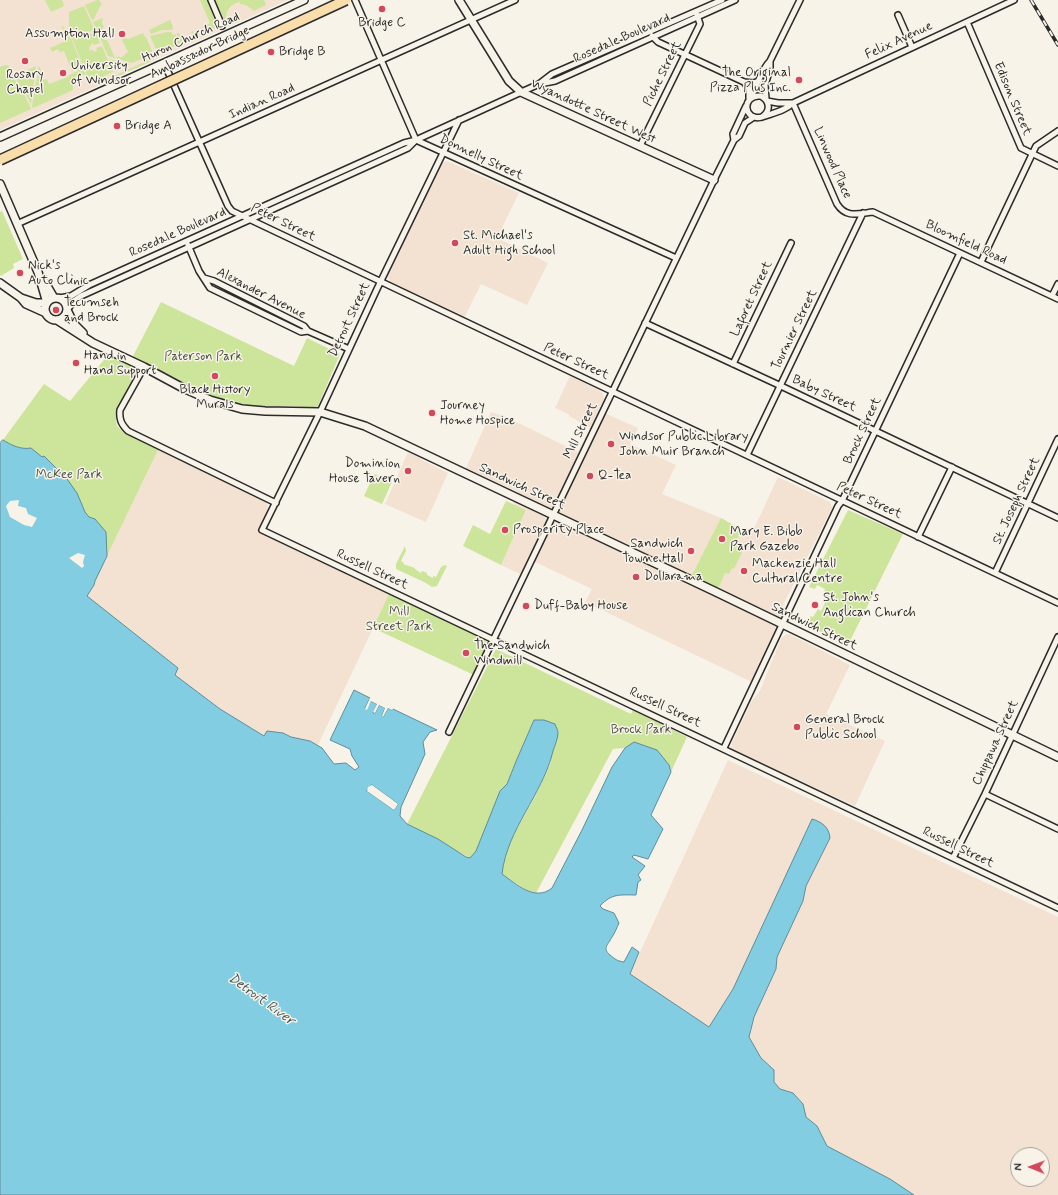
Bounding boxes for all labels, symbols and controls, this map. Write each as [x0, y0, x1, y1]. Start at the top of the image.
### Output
marker: Bridge C [377, 4, 387, 14]
street label: Huron Church Road [140, 9, 242, 67]
street label: Rosedale Boulevard [571, 11, 673, 67]
place label: Bridge C [358, 15, 406, 31]
street label: Felix Avenue [863, 19, 935, 63]
street label: Ambassador Bridge [148, 23, 252, 83]
place label: Assumption Hall [25, 26, 114, 42]
marker: Assumption Hall [117, 29, 127, 39]
street label: Piche Street [641, 39, 685, 109]
place label: Bridge B [279, 44, 326, 60]
marker: Bridge B [266, 47, 276, 57]
marker: Rosary Chapel [20, 56, 30, 66]
place label: University of Windsor [71, 58, 131, 89]
street label: Edison Street [990, 60, 1034, 138]
place label: The Original Pizza Plus Inc. [710, 65, 791, 96]
place label: Rosary Chapel [6, 67, 44, 98]
marker: University of Windsor [58, 68, 68, 78]
marker: The Original Pizza Plus Inc. [794, 75, 804, 85]
street label: Wyandotte Street West [528, 76, 658, 148]
street label: Indian Road [227, 81, 297, 123]
place label: Bridge A [125, 118, 172, 134]
marker: Bridge A [112, 121, 122, 131]
street label: Linwood Place [809, 125, 855, 201]
street label: Donnelly Street [437, 132, 525, 184]
street label: Peter Street [248, 201, 318, 245]
street label: Rosedale Boulevard [127, 205, 229, 261]
street label: Bloomfield Road [923, 217, 1009, 269]
place label: St. Michael's Adult High School [463, 228, 555, 259]
marker: St. Michael's Adult High School [450, 238, 460, 248]
place label: Nick's Auto Clinic [28, 258, 89, 289]
street label: Laforet Street [728, 259, 776, 339]
street label: Alexander Avenue [214, 265, 308, 323]
marker: Nick's Auto Clinic [15, 268, 25, 278]
street label: Detroit Street [326, 280, 374, 360]
street label: Tournier Street [769, 287, 821, 373]
place label: Tecumseh and Brock [64, 295, 119, 326]
marker: Tecumseh and Brock [51, 305, 61, 315]
street label: Peter Street [541, 340, 611, 384]
place label: Hand in Hand Support [84, 348, 156, 379]
park label: Paterson Park [164, 349, 242, 365]
marker: Hand in Hand Support [71, 358, 81, 368]
marker: Black History Murals [210, 371, 220, 381]
street label: Baby Street [789, 372, 859, 416]
place label: Black History Murals [180, 382, 250, 413]
street label: Brock Street [841, 395, 885, 467]
place label: Journey Home Hospice [440, 398, 515, 429]
street label: Mill Street [561, 400, 601, 462]
marker: Journey Home Hospice [427, 408, 437, 418]
place label: Windsor Public Library John Muir Branch [619, 429, 748, 460]
marker: Windsor Public Library John Muir Branch [606, 439, 616, 449]
street label: St. Joseph Street [990, 455, 1044, 547]
place label: Dominion House Tavern [329, 456, 400, 487]
street label: Sandwich Street [476, 460, 568, 514]
marker: Dominion House Tavern [403, 466, 413, 476]
park label: McKee Park [36, 467, 102, 483]
place label: Q-Tea [598, 468, 631, 484]
marker: Q-Tea [585, 471, 595, 481]
street label: Peter Street [834, 479, 904, 523]
place label: Prosperity Place [513, 522, 604, 538]
place label: Mary E. Bibb Park Gazebo [730, 524, 803, 555]
marker: Prosperity Place [500, 525, 510, 535]
marker: Mary E. Bibb Park Gazebo [717, 534, 727, 544]
place label: Sandwich Towne Hall [622, 536, 683, 567]
marker: Sandwich Towne Hall [686, 546, 696, 556]
street label: Russell Street [334, 547, 410, 593]
place label: Mackenzie Hall Cultural Centre [752, 556, 842, 587]
marker: Mackenzie Hall Cultural Centre [739, 566, 749, 576]
place label: Dollarama [644, 569, 703, 585]
marker: Dollarama [631, 572, 641, 582]
place label: St. John's Anglican Church [823, 590, 916, 621]
place label: Duff-Baby House [534, 598, 628, 614]
street label: Sandwich Street [769, 599, 859, 655]
marker: St. John's Anglican Church [810, 600, 820, 610]
marker: Duff-Baby House [521, 601, 531, 611]
park label: Mill Street Park [366, 604, 432, 635]
place label: The Sandwich Windmill [474, 638, 550, 669]
marker: The Sandwich Windmill [461, 648, 471, 658]
street label: Russell Street [627, 685, 703, 731]
street label: Chippawa Street [969, 698, 1023, 788]
place label: General Brock Public School [805, 712, 885, 743]
park label: Brock Park [611, 722, 671, 738]
marker: General Brock Public School [792, 722, 802, 732]
street label: Russell Street [920, 824, 996, 872]
water label: Detroit River [224, 970, 298, 1030]
north arrow [1010, 1147, 1050, 1187]
text: N [1012, 1163, 1026, 1171]

